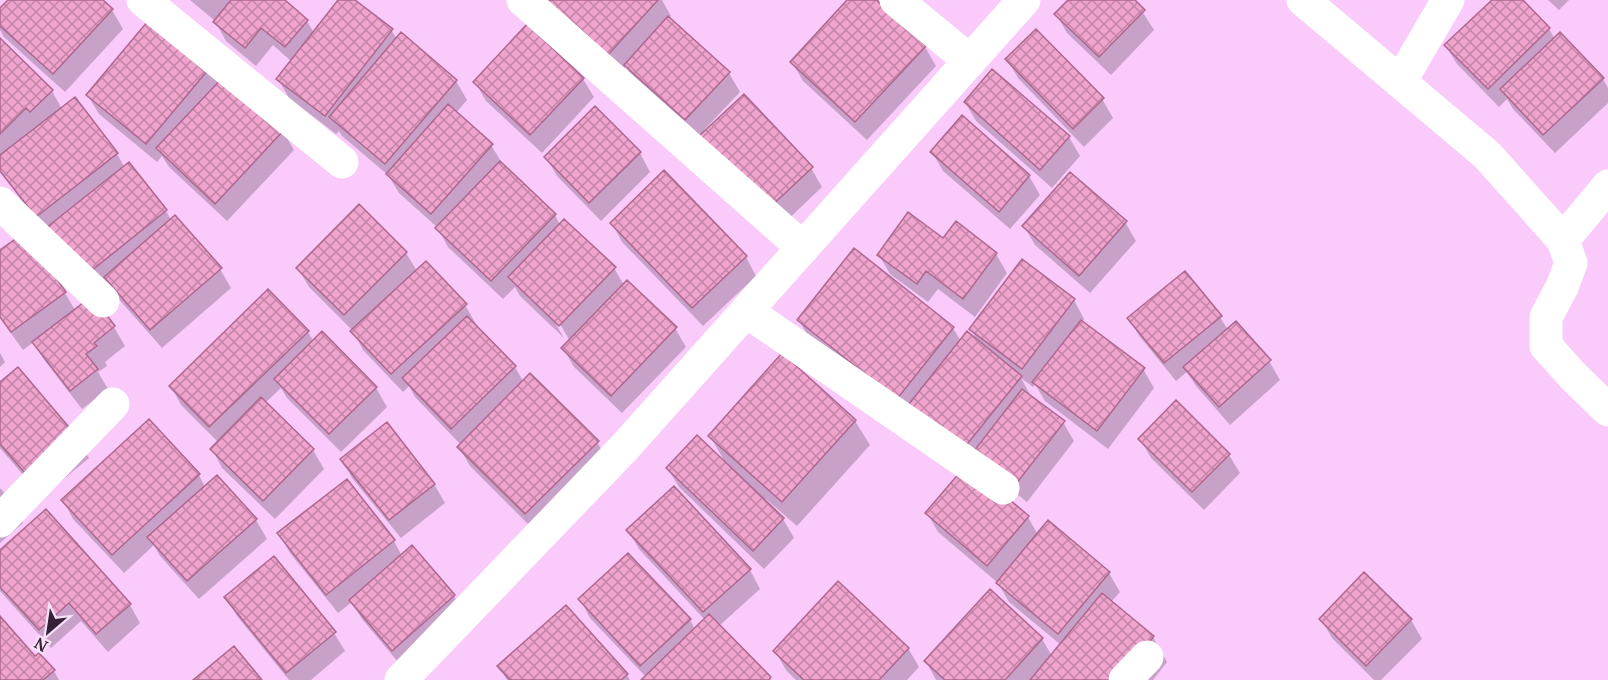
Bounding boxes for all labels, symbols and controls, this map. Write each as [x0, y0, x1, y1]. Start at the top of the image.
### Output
north arrow [18, 602, 78, 662]
text: N [30, 633, 51, 658]

